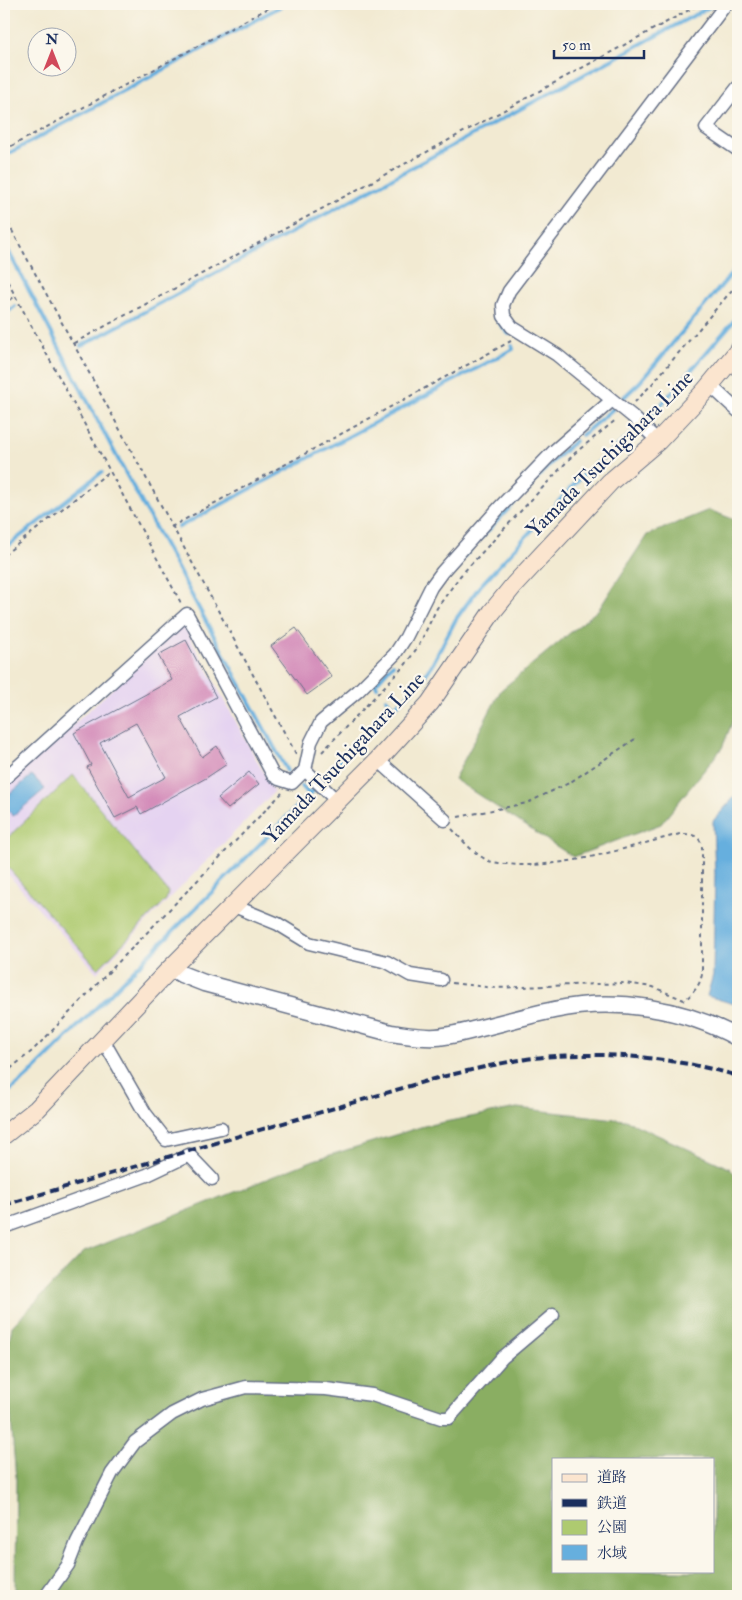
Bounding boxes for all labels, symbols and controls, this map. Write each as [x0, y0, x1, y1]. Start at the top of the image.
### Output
north arrow [28, 28, 78, 78]
scale bar [554, 28, 644, 60]
text: N [45, 31, 59, 48]
text: 50 m [562, 36, 591, 55]
street label: Yamada Tsuchigahara Line [521, 364, 700, 543]
street label: Yamada Tsuchigahara Line [257, 666, 431, 850]
legend [552, 1458, 714, 1572]
text: 道路 [597, 1468, 627, 1487]
text: 鉄道 [597, 1494, 627, 1513]
text: 公園 [597, 1518, 627, 1537]
text: 水域 [597, 1544, 627, 1563]

